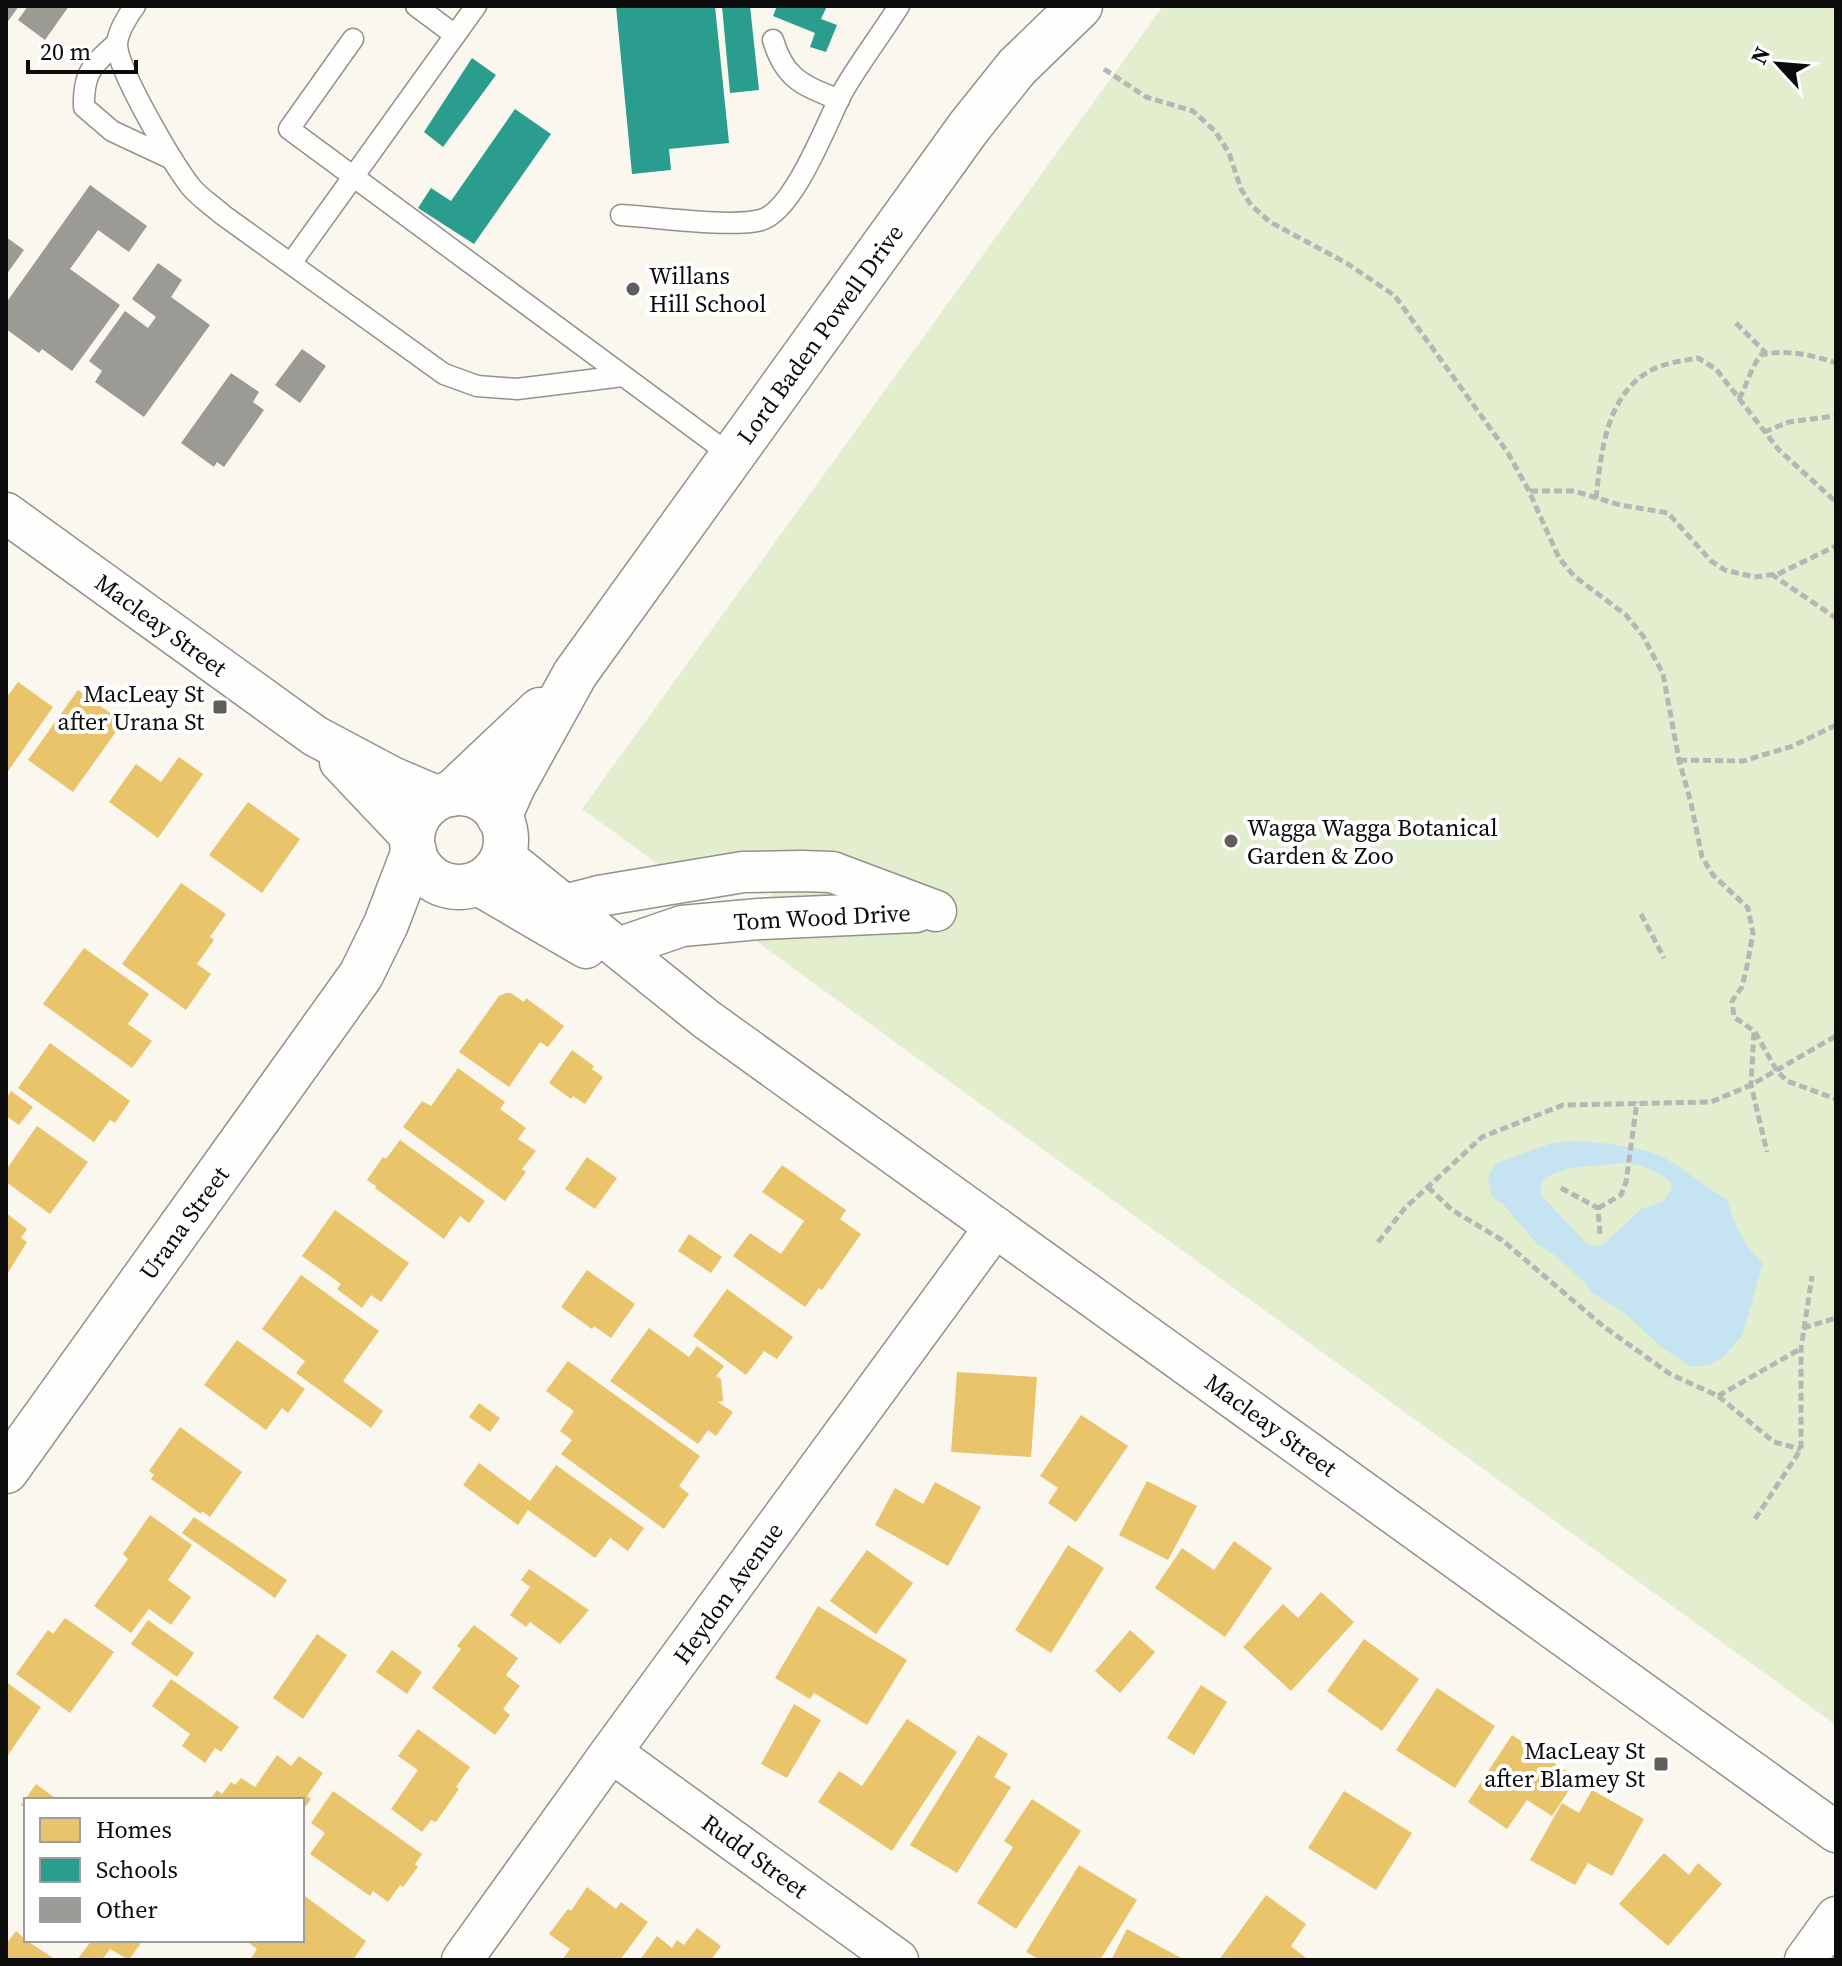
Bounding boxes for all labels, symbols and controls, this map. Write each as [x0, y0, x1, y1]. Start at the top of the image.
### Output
scale bar [28, 24, 136, 74]
north arrow [1738, 24, 1818, 104]
text: 20 m [40, 35, 91, 68]
text: N [1743, 41, 1777, 69]
street label: Lord Baden Powell Drive [729, 217, 911, 451]
place label: Willans Hill School [649, 259, 766, 320]
marker: Willans Hill School [624, 280, 642, 298]
street label: Macleay Street [88, 566, 234, 684]
place label: MacLeay St after Urana St [57, 677, 204, 738]
marker: MacLeay St after Urana St [211, 698, 229, 716]
place label: Wagga Wagga Botanical Garden & Zoo [1247, 811, 1498, 872]
marker: Wagga Wagga Botanical Garden & Zoo [1222, 832, 1240, 850]
street label: Tom Wood Drive [733, 896, 911, 938]
street label: Urana Street [132, 1159, 237, 1287]
street label: Macleay Street [1198, 1366, 1344, 1484]
street label: Heydon Avenue [665, 1515, 791, 1671]
place label: MacLeay St after Blamey St [1484, 1734, 1645, 1795]
marker: MacLeay St after Blamey St [1652, 1755, 1670, 1773]
legend [24, 1798, 304, 1942]
street label: Rudd Street [695, 1806, 815, 1906]
text: Homes [96, 1813, 172, 1846]
text: Schools [96, 1853, 178, 1886]
text: Other [96, 1893, 158, 1926]

